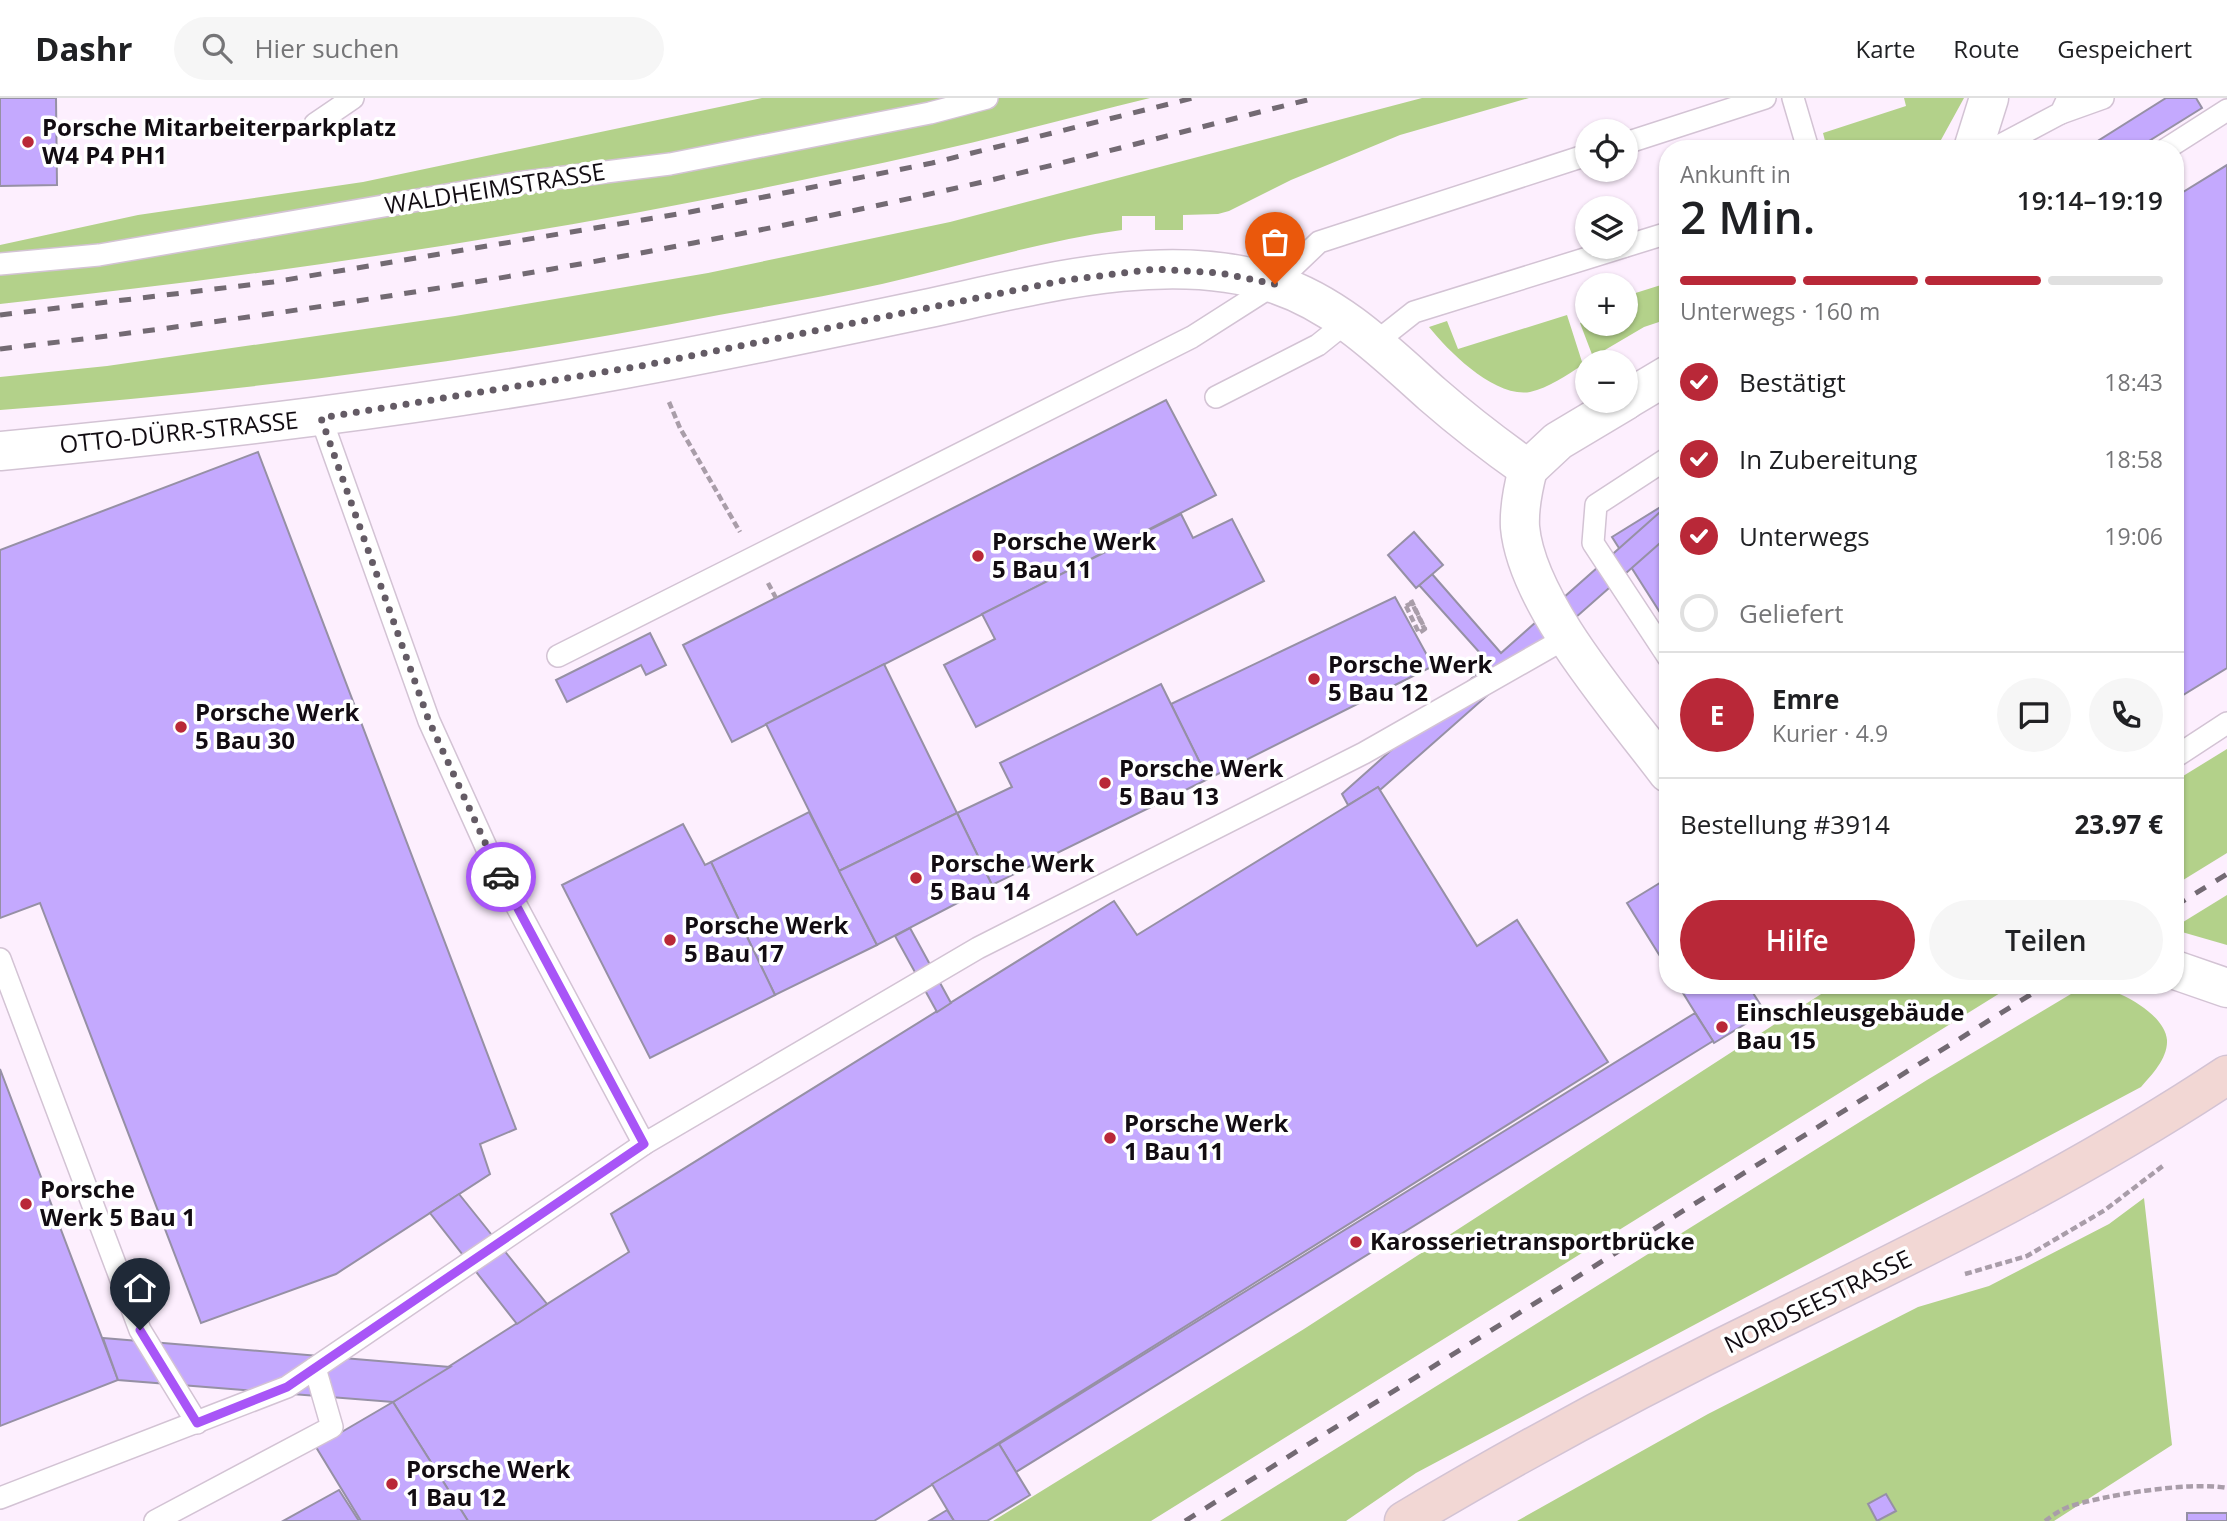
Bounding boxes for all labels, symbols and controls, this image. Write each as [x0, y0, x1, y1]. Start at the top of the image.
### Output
search box [174, 17, 664, 80]
text: Dashr [35, 26, 132, 71]
icon: search [198, 29, 236, 67]
text: Hier suchen [254, 30, 399, 66]
text: Karte [1855, 32, 1915, 65]
text: Route [1953, 32, 2019, 65]
text: Gespeichert [2057, 32, 2192, 65]
place label: Porsche Mitarbeiterparkplatz W4 P4 PH1 [42, 110, 396, 171]
map controls [1575, 119, 1638, 413]
button: locate [1575, 119, 1638, 182]
marker: Porsche Mitarbeiterparkplatz W4 P4 PH1 [20, 134, 36, 150]
street label: WALDHEIMSTRASSE [382, 154, 607, 221]
text: Ankunft in [1680, 158, 1791, 190]
text: 19:14–19:19 [2017, 182, 2163, 218]
text: 2 Min. [1680, 185, 1815, 247]
button: layers [1575, 196, 1638, 259]
pin [1245, 212, 1305, 284]
icon: bag [1256, 223, 1294, 261]
button: + [1575, 273, 1638, 336]
text: Unterwegs · 160 m [1680, 295, 1880, 327]
button: − [1575, 350, 1638, 413]
icon: check [1680, 363, 1718, 401]
text: Bestätigt [1739, 364, 1846, 400]
text: 18:43 [2104, 366, 2163, 398]
street label: OTTO-DÜRR-STRASSE [58, 403, 300, 460]
icon: check [1680, 440, 1718, 478]
text: In Zubereitung [1739, 441, 1917, 477]
text: 18:58 [2104, 443, 2163, 475]
icon: check [1680, 517, 1718, 555]
text: Unterwegs [1739, 518, 1870, 554]
text: 19:06 [2104, 520, 2163, 552]
place label: Porsche Werk 5 Bau 11 [992, 524, 1157, 585]
marker: Porsche Werk 5 Bau 11 [970, 548, 986, 564]
text: Geliefert [1739, 595, 1843, 631]
place label: Porsche Werk 5 Bau 12 [1328, 647, 1493, 708]
marker: Porsche Werk 5 Bau 12 [1306, 671, 1322, 687]
button: chat [1997, 678, 2071, 752]
button: phone [2089, 678, 2163, 752]
text: Emre [1772, 681, 1839, 717]
place label: Porsche Werk 5 Bau 30 [195, 695, 360, 756]
text: E [1710, 697, 1724, 733]
text: Kurier · 4.9 [1772, 717, 1888, 749]
marker: Porsche Werk 5 Bau 30 [173, 719, 189, 735]
place label: Porsche Werk 5 Bau 13 [1119, 751, 1284, 812]
marker: Porsche Werk 5 Bau 13 [1097, 775, 1113, 791]
text: Bestellung #3914 [1680, 806, 1890, 842]
text: 23.97 € [2075, 806, 2163, 842]
courier [466, 842, 536, 912]
place label: Porsche Werk 5 Bau 14 [930, 846, 1095, 907]
icon: car [482, 858, 520, 896]
marker: Porsche Werk 5 Bau 14 [908, 870, 924, 886]
button: Hilfe [1680, 900, 1915, 980]
button: Teilen [1929, 900, 2163, 980]
place label: Porsche Werk 5 Bau 17 [684, 908, 849, 969]
marker: Porsche Werk 5 Bau 17 [662, 932, 678, 948]
place label: Einschleusgebäude Bau 15 [1736, 995, 1964, 1056]
marker: Einschleusgebäude Bau 15 [1714, 1019, 1730, 1035]
place label: Porsche Werk 1 Bau 11 [1124, 1106, 1289, 1167]
marker: Porsche Werk 1 Bau 11 [1102, 1130, 1118, 1146]
place label: Porsche Werk 5 Bau 1 [40, 1172, 196, 1233]
marker: Porsche Werk 5 Bau 1 [18, 1196, 34, 1212]
place label: Karosserietransportbrücke [1370, 1224, 1695, 1257]
marker: Karosserietransportbrücke [1348, 1234, 1364, 1250]
street label: NORDSEESTRASSE [1718, 1241, 1917, 1360]
pin [110, 1258, 170, 1330]
icon: home [121, 1269, 159, 1307]
place label: Porsche Werk 1 Bau 12 [406, 1452, 571, 1513]
marker: Porsche Werk 1 Bau 12 [384, 1476, 400, 1492]

